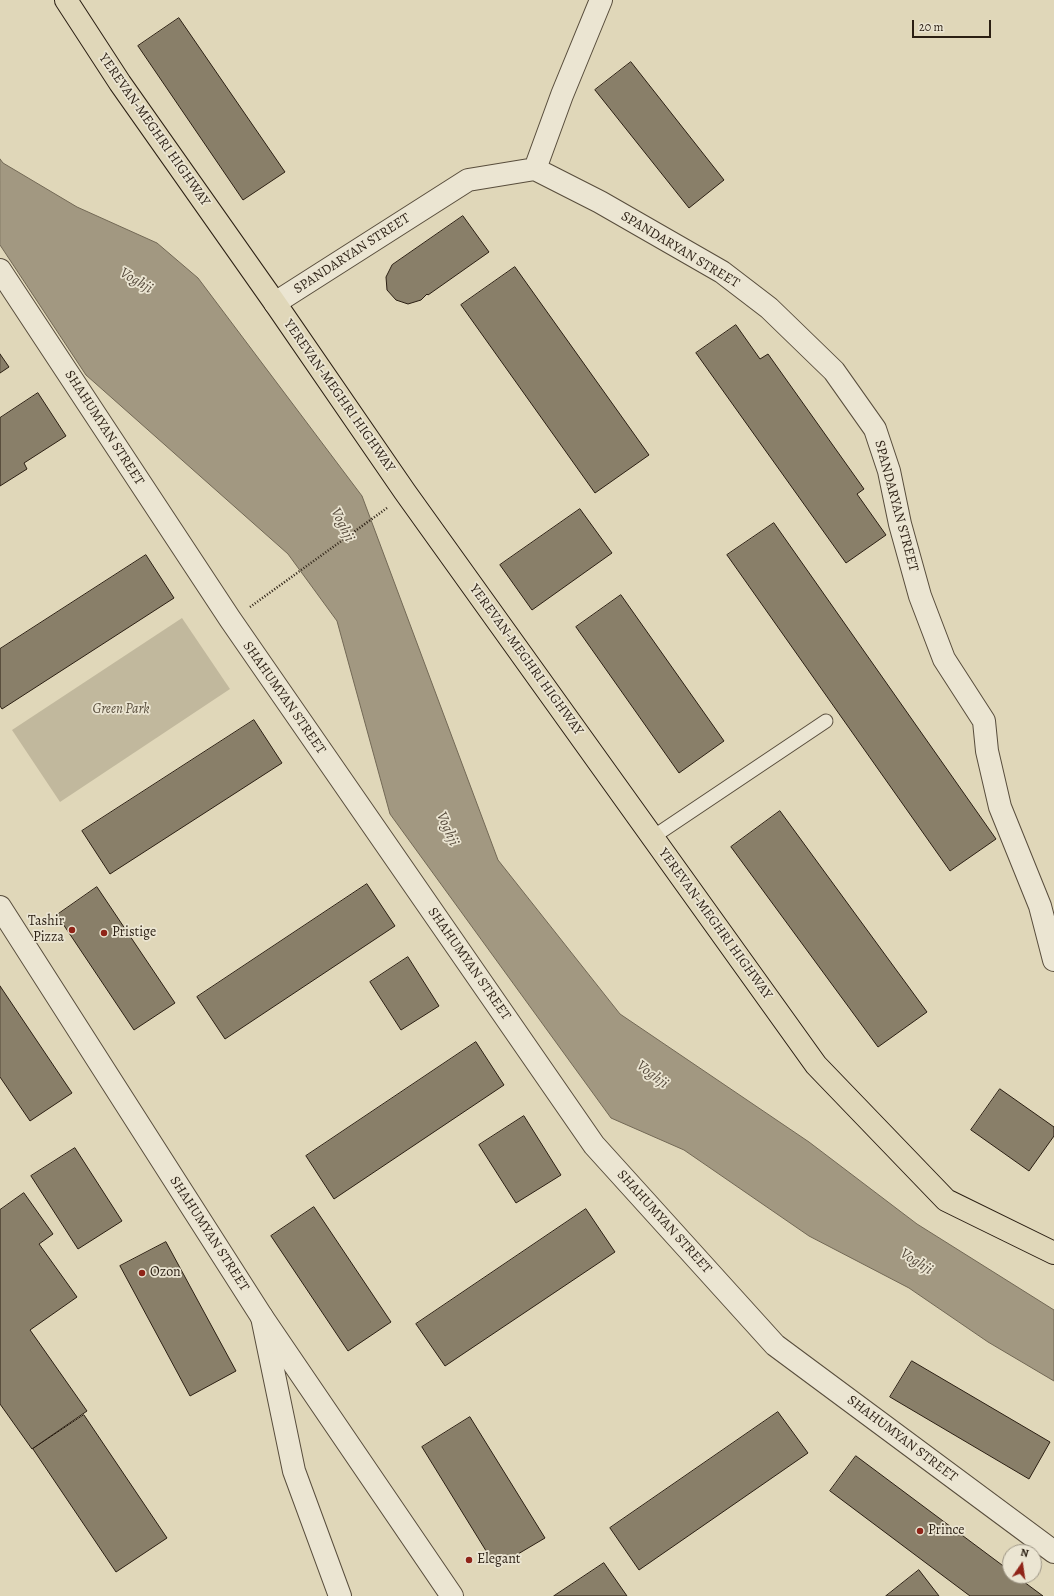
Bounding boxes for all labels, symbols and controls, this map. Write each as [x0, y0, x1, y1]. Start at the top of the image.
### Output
scale bar [914, 12, 993, 38]
text: 20 m [919, 19, 943, 35]
street label: YEREVAN-MEGHRI HIGHWAY [95, 50, 213, 210]
street label: SPANDARYAN STREET [618, 208, 742, 292]
street label: SPANDARYAN STREET [291, 210, 413, 298]
water label: Voghji [116, 264, 156, 298]
street label: YEREVAN-MEGHRI HIGHWAY [280, 316, 398, 476]
street label: SHAHUMYAN STREET [61, 367, 147, 489]
street label: SPANDARYAN STREET [870, 439, 922, 573]
water label: Voghji [326, 505, 358, 545]
street label: YEREVAN-MEGHRI HIGHWAY [466, 581, 586, 739]
street label: SHAHUMYAN STREET [239, 638, 329, 758]
park label: Green Park [92, 702, 150, 718]
water label: Voghji [432, 809, 462, 849]
street label: YEREVAN-MEGHRI HIGHWAY [655, 845, 775, 1003]
street label: SHAHUMYAN STREET [424, 904, 514, 1024]
place label: Tashir Pizza [28, 914, 64, 946]
marker: Tashir Pizza [67, 925, 77, 935]
place label: Pristige [112, 925, 156, 941]
marker: Pristige [99, 928, 109, 938]
water label: Voghji [633, 1057, 671, 1093]
street label: SHAHUMYAN STREET [613, 1167, 715, 1277]
street label: SHAHUMYAN STREET [166, 1173, 252, 1295]
water label: Voghji [896, 1245, 936, 1279]
place label: Ozon [150, 1265, 181, 1281]
marker: Ozon [137, 1268, 147, 1278]
street label: SHAHUMYAN STREET [844, 1392, 960, 1486]
place label: Prince [928, 1523, 965, 1539]
marker: Prince [915, 1526, 925, 1536]
north arrow [1002, 1544, 1042, 1584]
text: N [1019, 1545, 1030, 1561]
place label: Elegant [477, 1552, 520, 1568]
marker: Elegant [464, 1555, 474, 1565]

